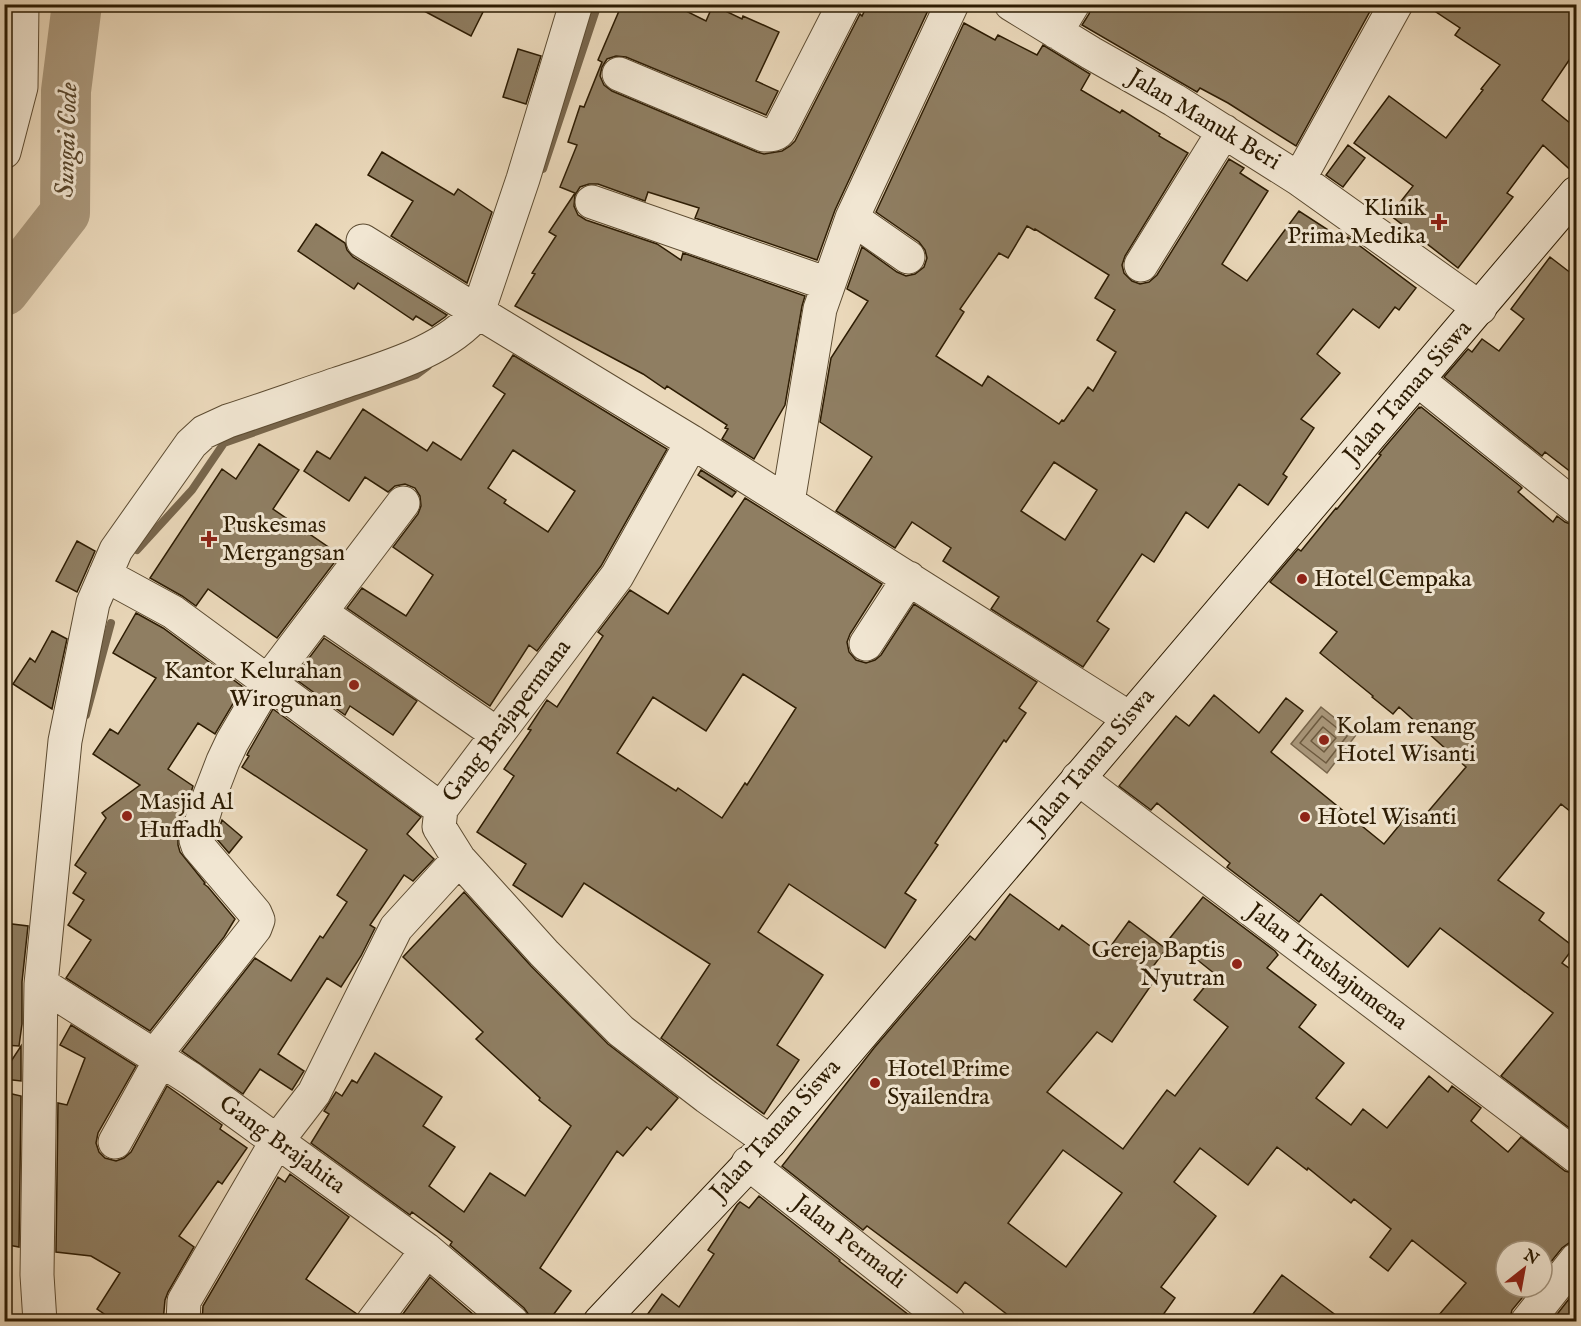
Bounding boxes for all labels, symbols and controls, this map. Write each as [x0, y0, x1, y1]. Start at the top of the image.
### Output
street label: Jalan Manuk Beri [1119, 61, 1286, 178]
water label: Sungai Code [48, 82, 87, 198]
place label: Klinik Prima Medika [1287, 193, 1427, 252]
marker: Klinik Prima Medika [1430, 213, 1448, 231]
street label: Jalan Taman Siswa [1335, 313, 1479, 473]
place label: Puskesmas Mergangsan [222, 510, 345, 569]
marker: Puskesmas Mergangsan [200, 530, 218, 548]
place label: Hotel Cempaka [1314, 564, 1472, 595]
marker: Hotel Cempaka [1295, 572, 1309, 586]
street label: Gang Brajapermana [435, 633, 579, 809]
place label: Kantor Kelurahan Wirogunan [164, 656, 342, 715]
marker: Kantor Kelurahan Wirogunan [347, 678, 361, 692]
street label: Jalan Taman Siswa [1020, 681, 1162, 843]
place label: Kolam renang Hotel Wisanti [1336, 711, 1477, 770]
marker: Kolam renang Hotel Wisanti [1317, 733, 1331, 747]
place label: Masjid Al Huffadh [139, 787, 234, 846]
place label: Hotel Wisanti [1317, 802, 1457, 833]
marker: Masjid Al Huffadh [120, 809, 134, 823]
marker: Hotel Wisanti [1298, 810, 1312, 824]
street label: Jalan Trushajumena [1238, 895, 1414, 1038]
place label: Gereja Baptis Nyutran [1091, 935, 1225, 994]
marker: Gereja Baptis Nyutran [1230, 957, 1244, 971]
street label: Jalan Taman Siswa [702, 1052, 848, 1210]
place label: Hotel Prime Syailendra [887, 1054, 1010, 1113]
marker: Hotel Prime Syailendra [868, 1076, 882, 1090]
street label: Gang Brajahita [212, 1089, 352, 1202]
street label: Jalan Permadi [783, 1186, 912, 1296]
north arrow [1494, 1239, 1554, 1299]
text: N [1519, 1245, 1542, 1270]

